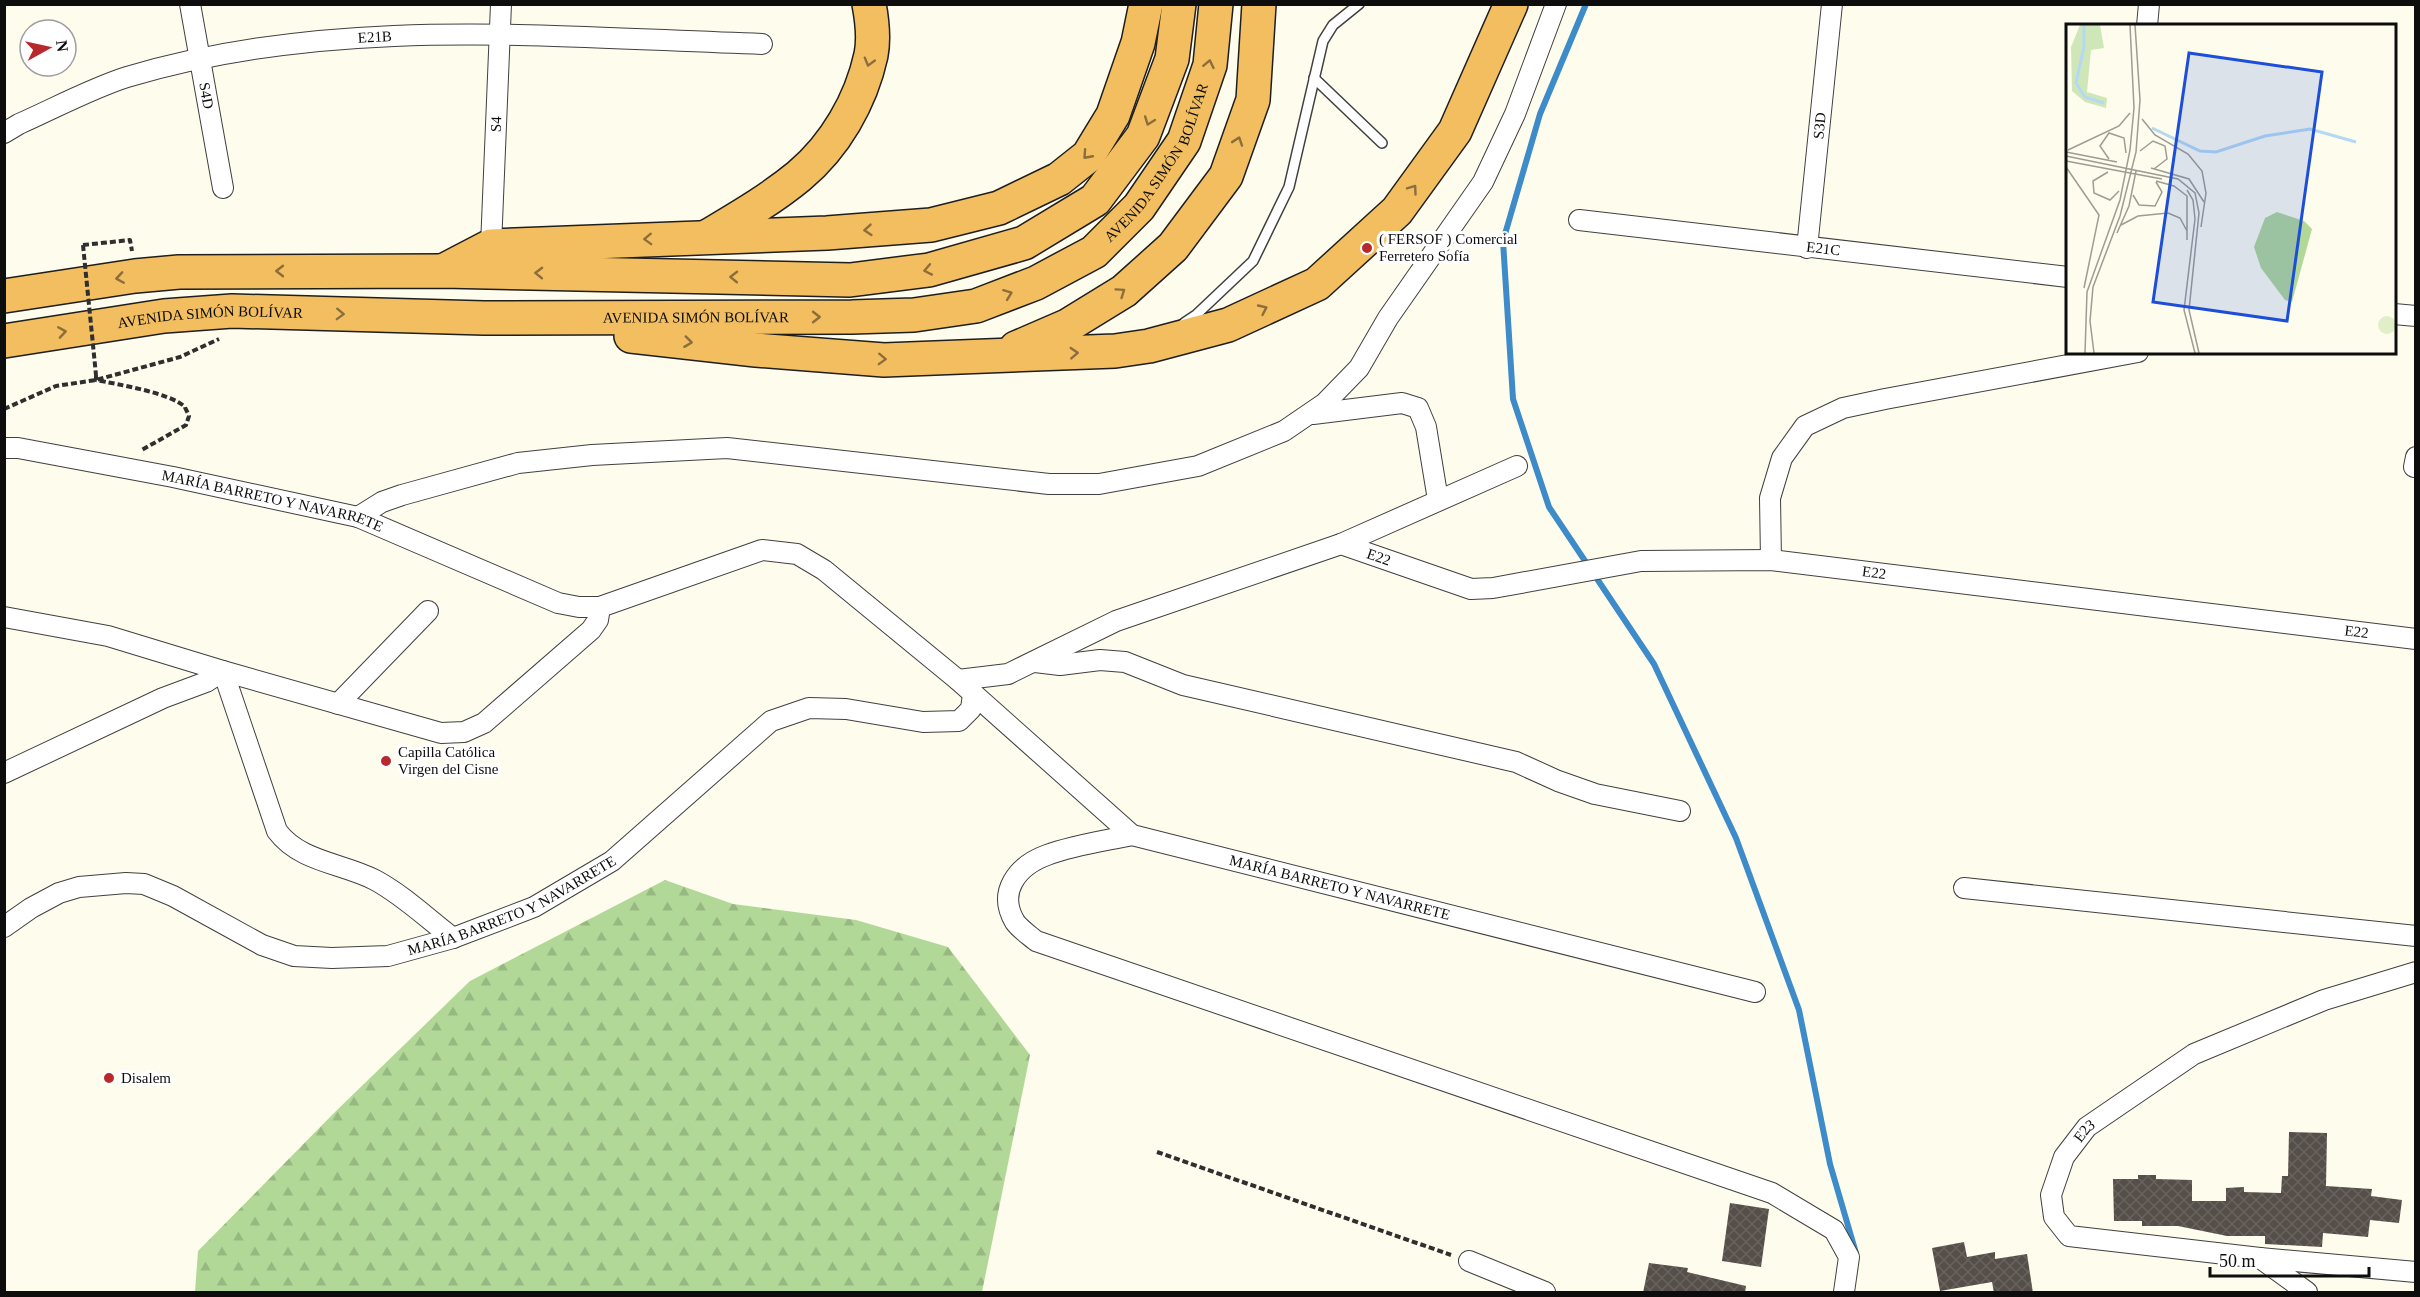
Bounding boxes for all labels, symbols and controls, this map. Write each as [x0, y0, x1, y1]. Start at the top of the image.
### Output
north arrow [18, 18, 78, 78]
inset map [2066, 24, 2396, 354]
street label: E21B [357, 28, 392, 46]
text: N [53, 39, 72, 53]
one-way arrow [864, 57, 876, 67]
one-way arrow [1202, 59, 1215, 69]
street label: S4D [196, 81, 217, 110]
street label: AVENIDA SIMÓN BOLÍVAR [1101, 81, 1211, 245]
street label: S3D [1810, 111, 1829, 140]
street label: S4 [488, 115, 504, 132]
one-way arrow [1143, 116, 1156, 126]
one-way arrow [1231, 136, 1244, 147]
one-way arrow [1083, 148, 1094, 159]
one-way arrow [1405, 185, 1416, 196]
one-way arrow [863, 223, 872, 236]
place label: ( FERSOF ) Comercial Ferretero Sofía [1379, 231, 1518, 264]
one-way arrow [643, 233, 652, 246]
street label: E21C [1805, 239, 1841, 258]
marker: ( FERSOF ) Comercial Ferretero Sofía [1360, 241, 1374, 255]
one-way arrow [923, 263, 933, 276]
one-way arrow [275, 265, 284, 277]
one-way arrow [534, 267, 543, 280]
one-way arrow [729, 271, 738, 284]
one-way arrow [116, 272, 125, 284]
one-way arrow [1002, 288, 1012, 301]
one-way arrow [1115, 288, 1126, 299]
street label: AVENIDA SIMÓN BOLÍVAR [116, 303, 303, 331]
one-way arrow [1256, 305, 1267, 317]
one-way arrow [335, 308, 344, 321]
street label: AVENIDA SIMÓN BOLÍVAR [603, 309, 789, 326]
one-way arrow [811, 311, 820, 323]
one-way arrow [58, 326, 67, 338]
one-way arrow [684, 335, 693, 348]
one-way arrow [1070, 347, 1079, 360]
one-way arrow [878, 353, 887, 366]
street label: MARÍA BARRETO Y NAVARRETE [160, 467, 386, 535]
street label: E22 [1365, 546, 1393, 569]
street label: E22 [1861, 563, 1887, 582]
street label: E22 [2344, 622, 2370, 641]
place label: Capilla Católica Virgen del Cisne [398, 744, 499, 777]
marker: Capilla Católica Virgen del Cisne [379, 754, 393, 768]
street label: MARÍA BARRETO Y NAVARRETE [1228, 852, 1452, 923]
street label: MARÍA BARRETO Y NAVARRETE [406, 853, 619, 958]
place label: Disalem [121, 1070, 171, 1086]
marker: Disalem [102, 1071, 116, 1085]
street label: E23 [2070, 1116, 2098, 1145]
scale bar [2210, 1240, 2369, 1278]
text: 50 m [2219, 1251, 2256, 1271]

